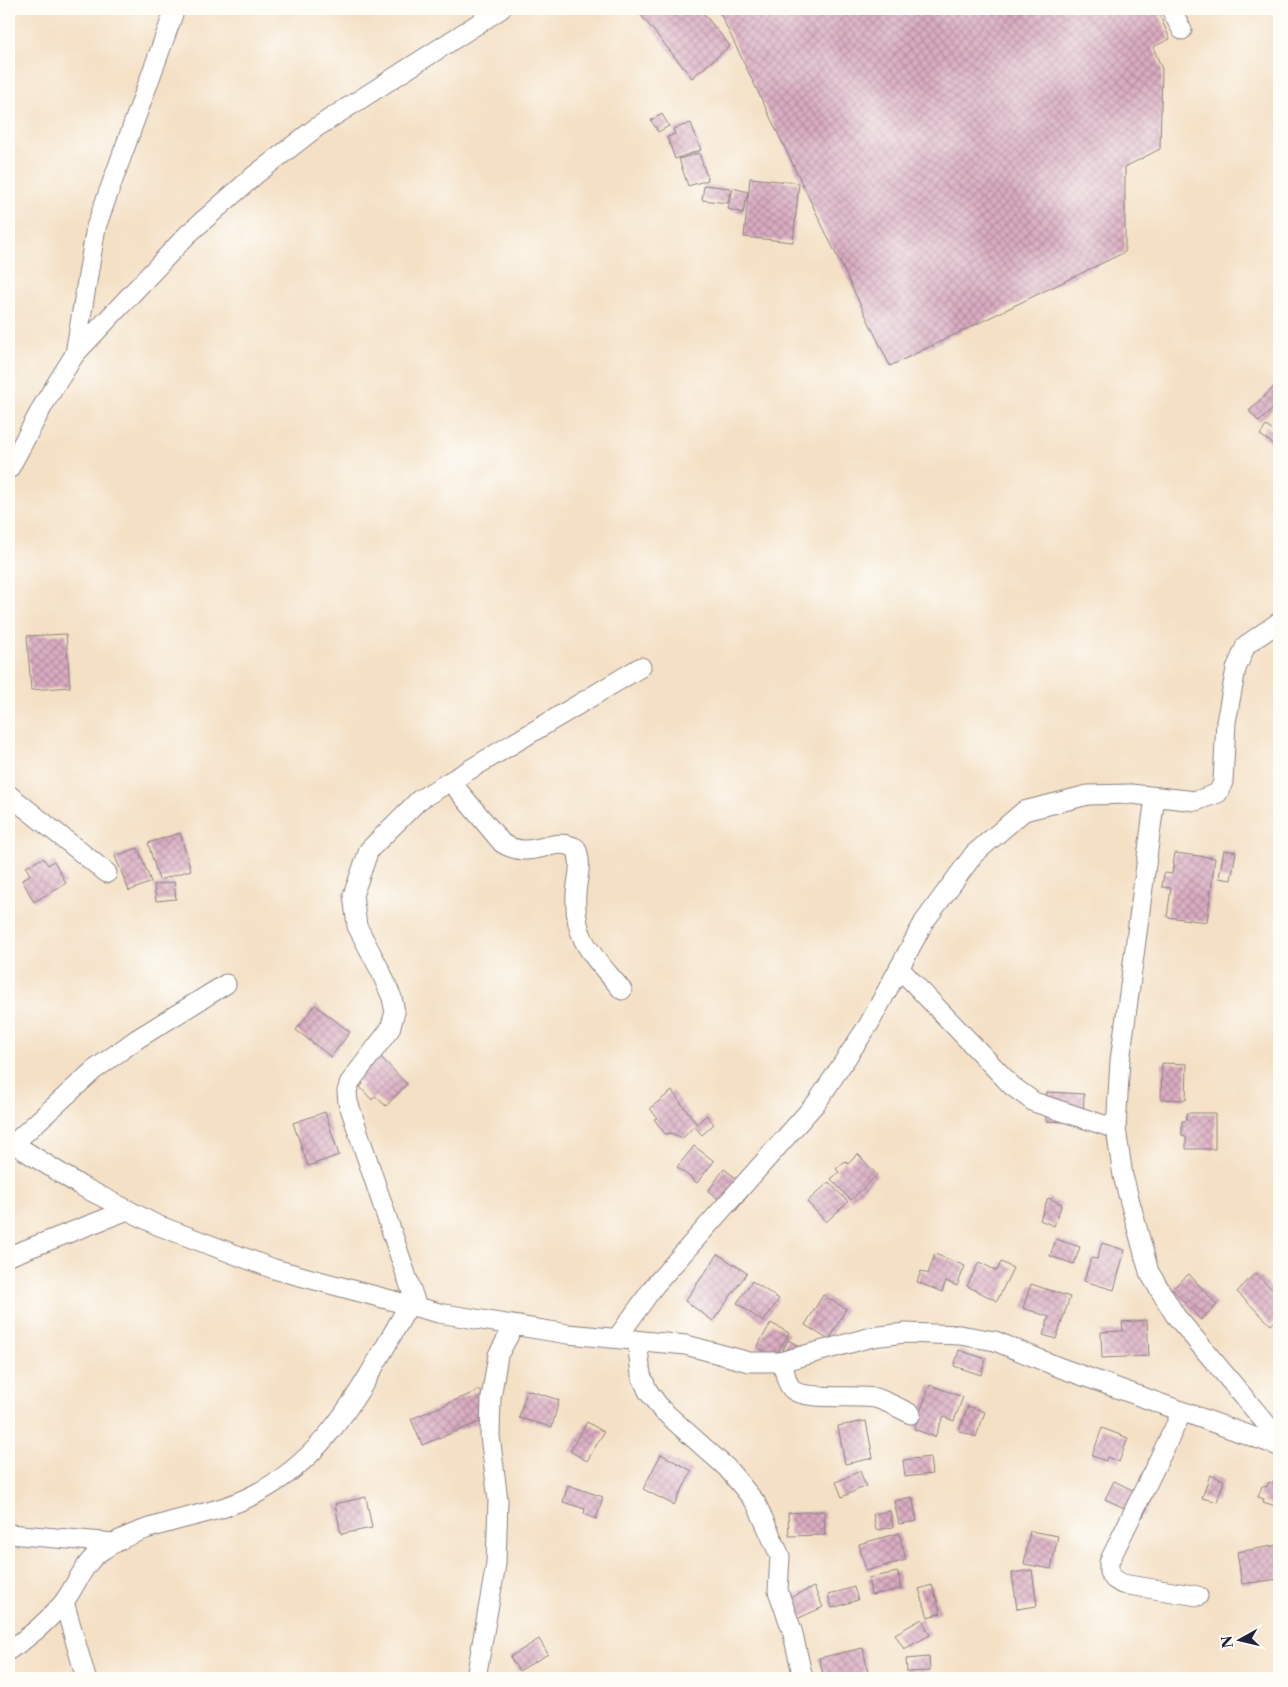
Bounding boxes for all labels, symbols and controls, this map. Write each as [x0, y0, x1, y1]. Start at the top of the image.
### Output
north arrow [1216, 1614, 1266, 1664]
text: N [1217, 1635, 1237, 1649]

